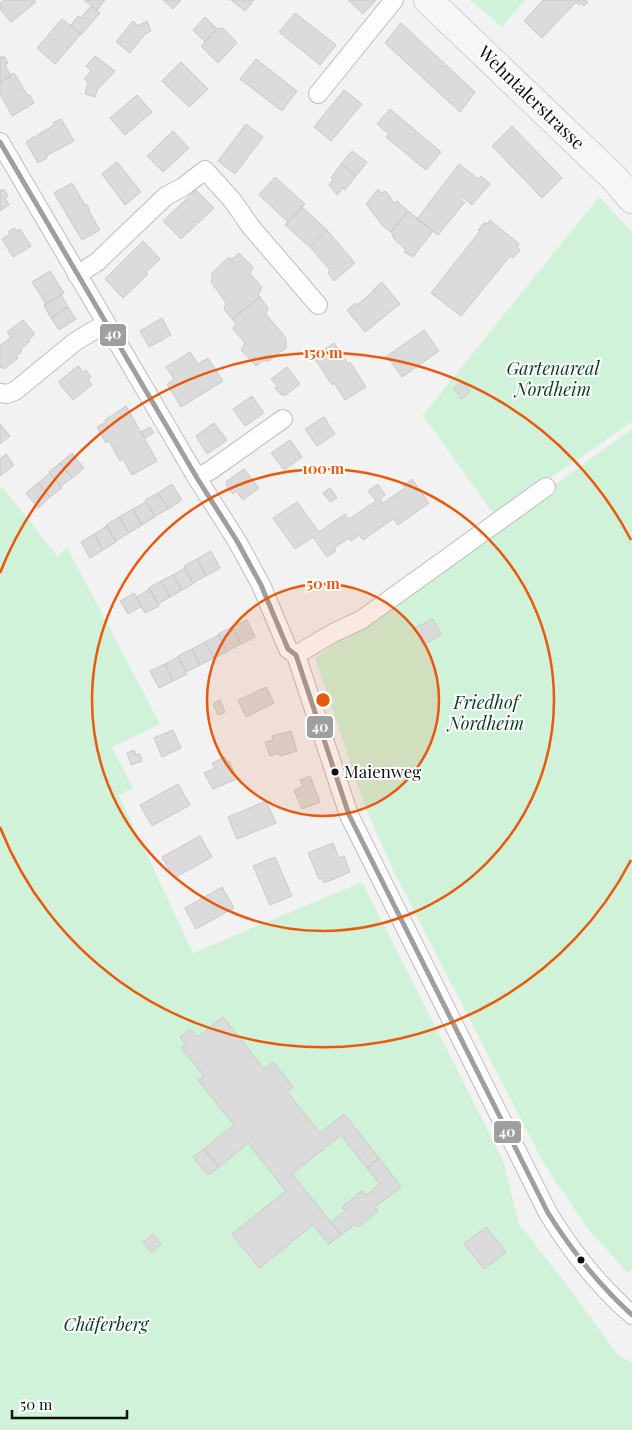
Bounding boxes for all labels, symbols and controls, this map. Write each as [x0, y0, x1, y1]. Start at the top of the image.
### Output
street label: Wehntalerstrasse [472, 40, 590, 154]
line badge: 40 [99, 323, 127, 347]
text: 40 [105, 324, 121, 343]
text: 150 m [303, 342, 343, 362]
park label: Gartenareal Nordheim [507, 356, 600, 401]
text: 100 m [302, 458, 345, 478]
text: 50 m [306, 573, 340, 593]
park label: Friedhof Nordheim [446, 690, 524, 735]
centre of rings [314, 691, 332, 709]
line badge: 40 [306, 715, 334, 739]
text: 40 [312, 717, 328, 736]
place label: Maienweg [344, 760, 421, 782]
marker: Maienweg [330, 767, 340, 777]
line badge: 40 [493, 1120, 522, 1144]
text: 40 [499, 1122, 515, 1141]
unlabelled marker [576, 1255, 586, 1265]
park label: Chäferberg [64, 1312, 150, 1336]
scale bar [12, 1388, 128, 1420]
text: 50 m [20, 1394, 53, 1414]

